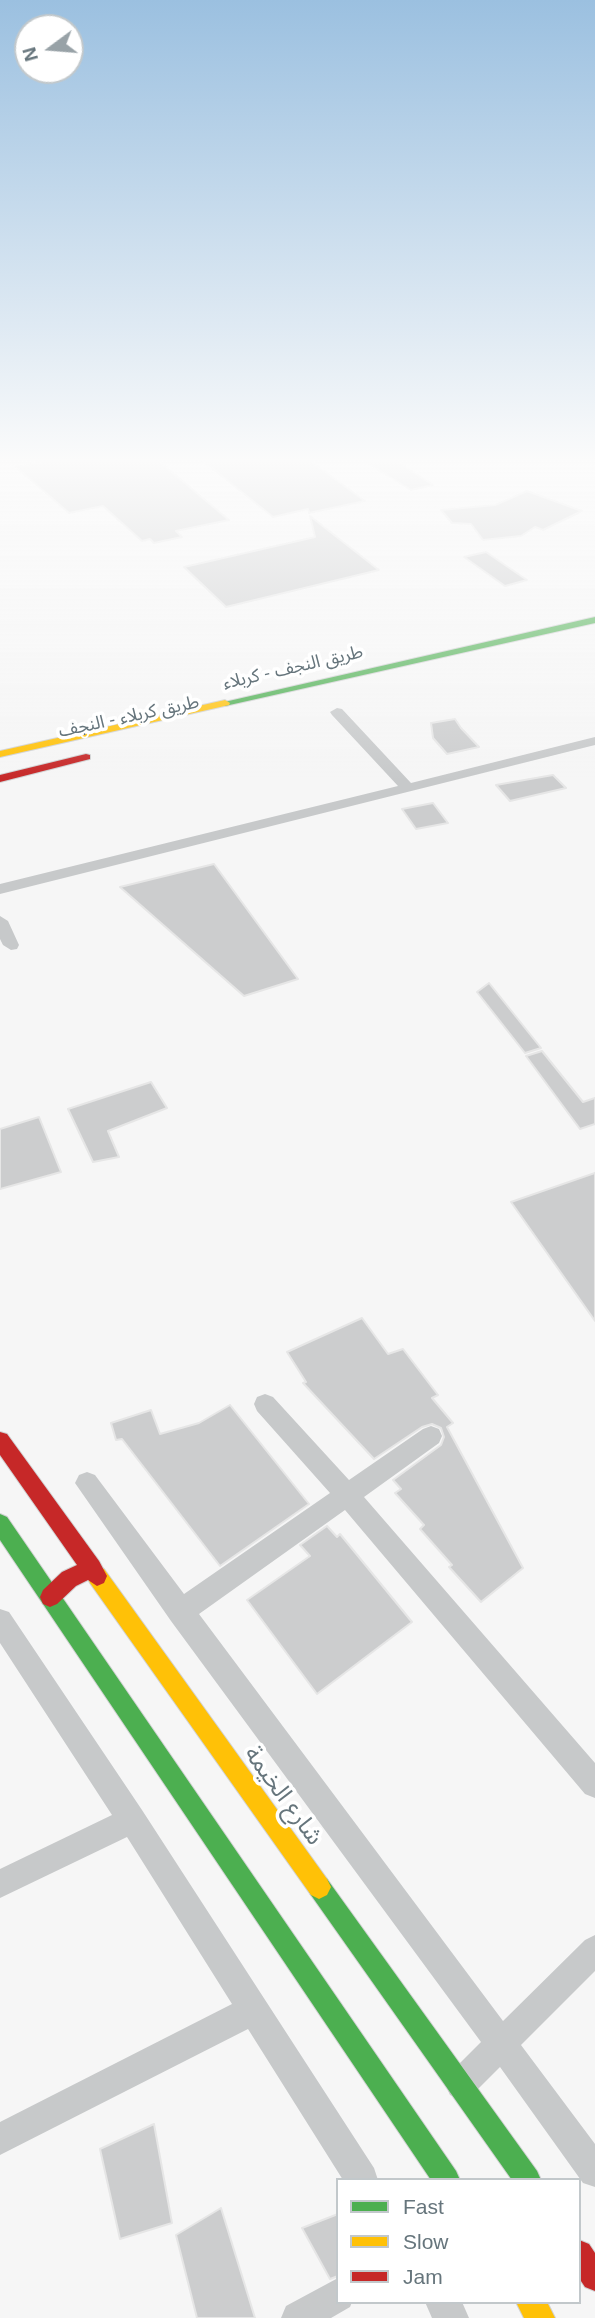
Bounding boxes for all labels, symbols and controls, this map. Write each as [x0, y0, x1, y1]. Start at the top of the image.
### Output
north arrow [14, 14, 84, 84]
text: N [18, 45, 42, 64]
street label: طريق النجف - کربلاء [221, 641, 365, 695]
street label: طريق کربلاء - النجف [57, 692, 201, 742]
street label: شارع الخيمة [238, 1741, 328, 1851]
legend [336, 2178, 581, 2304]
text: Fast [403, 2195, 444, 2218]
text: Slow [403, 2230, 449, 2253]
text: Jam [403, 2265, 443, 2288]

